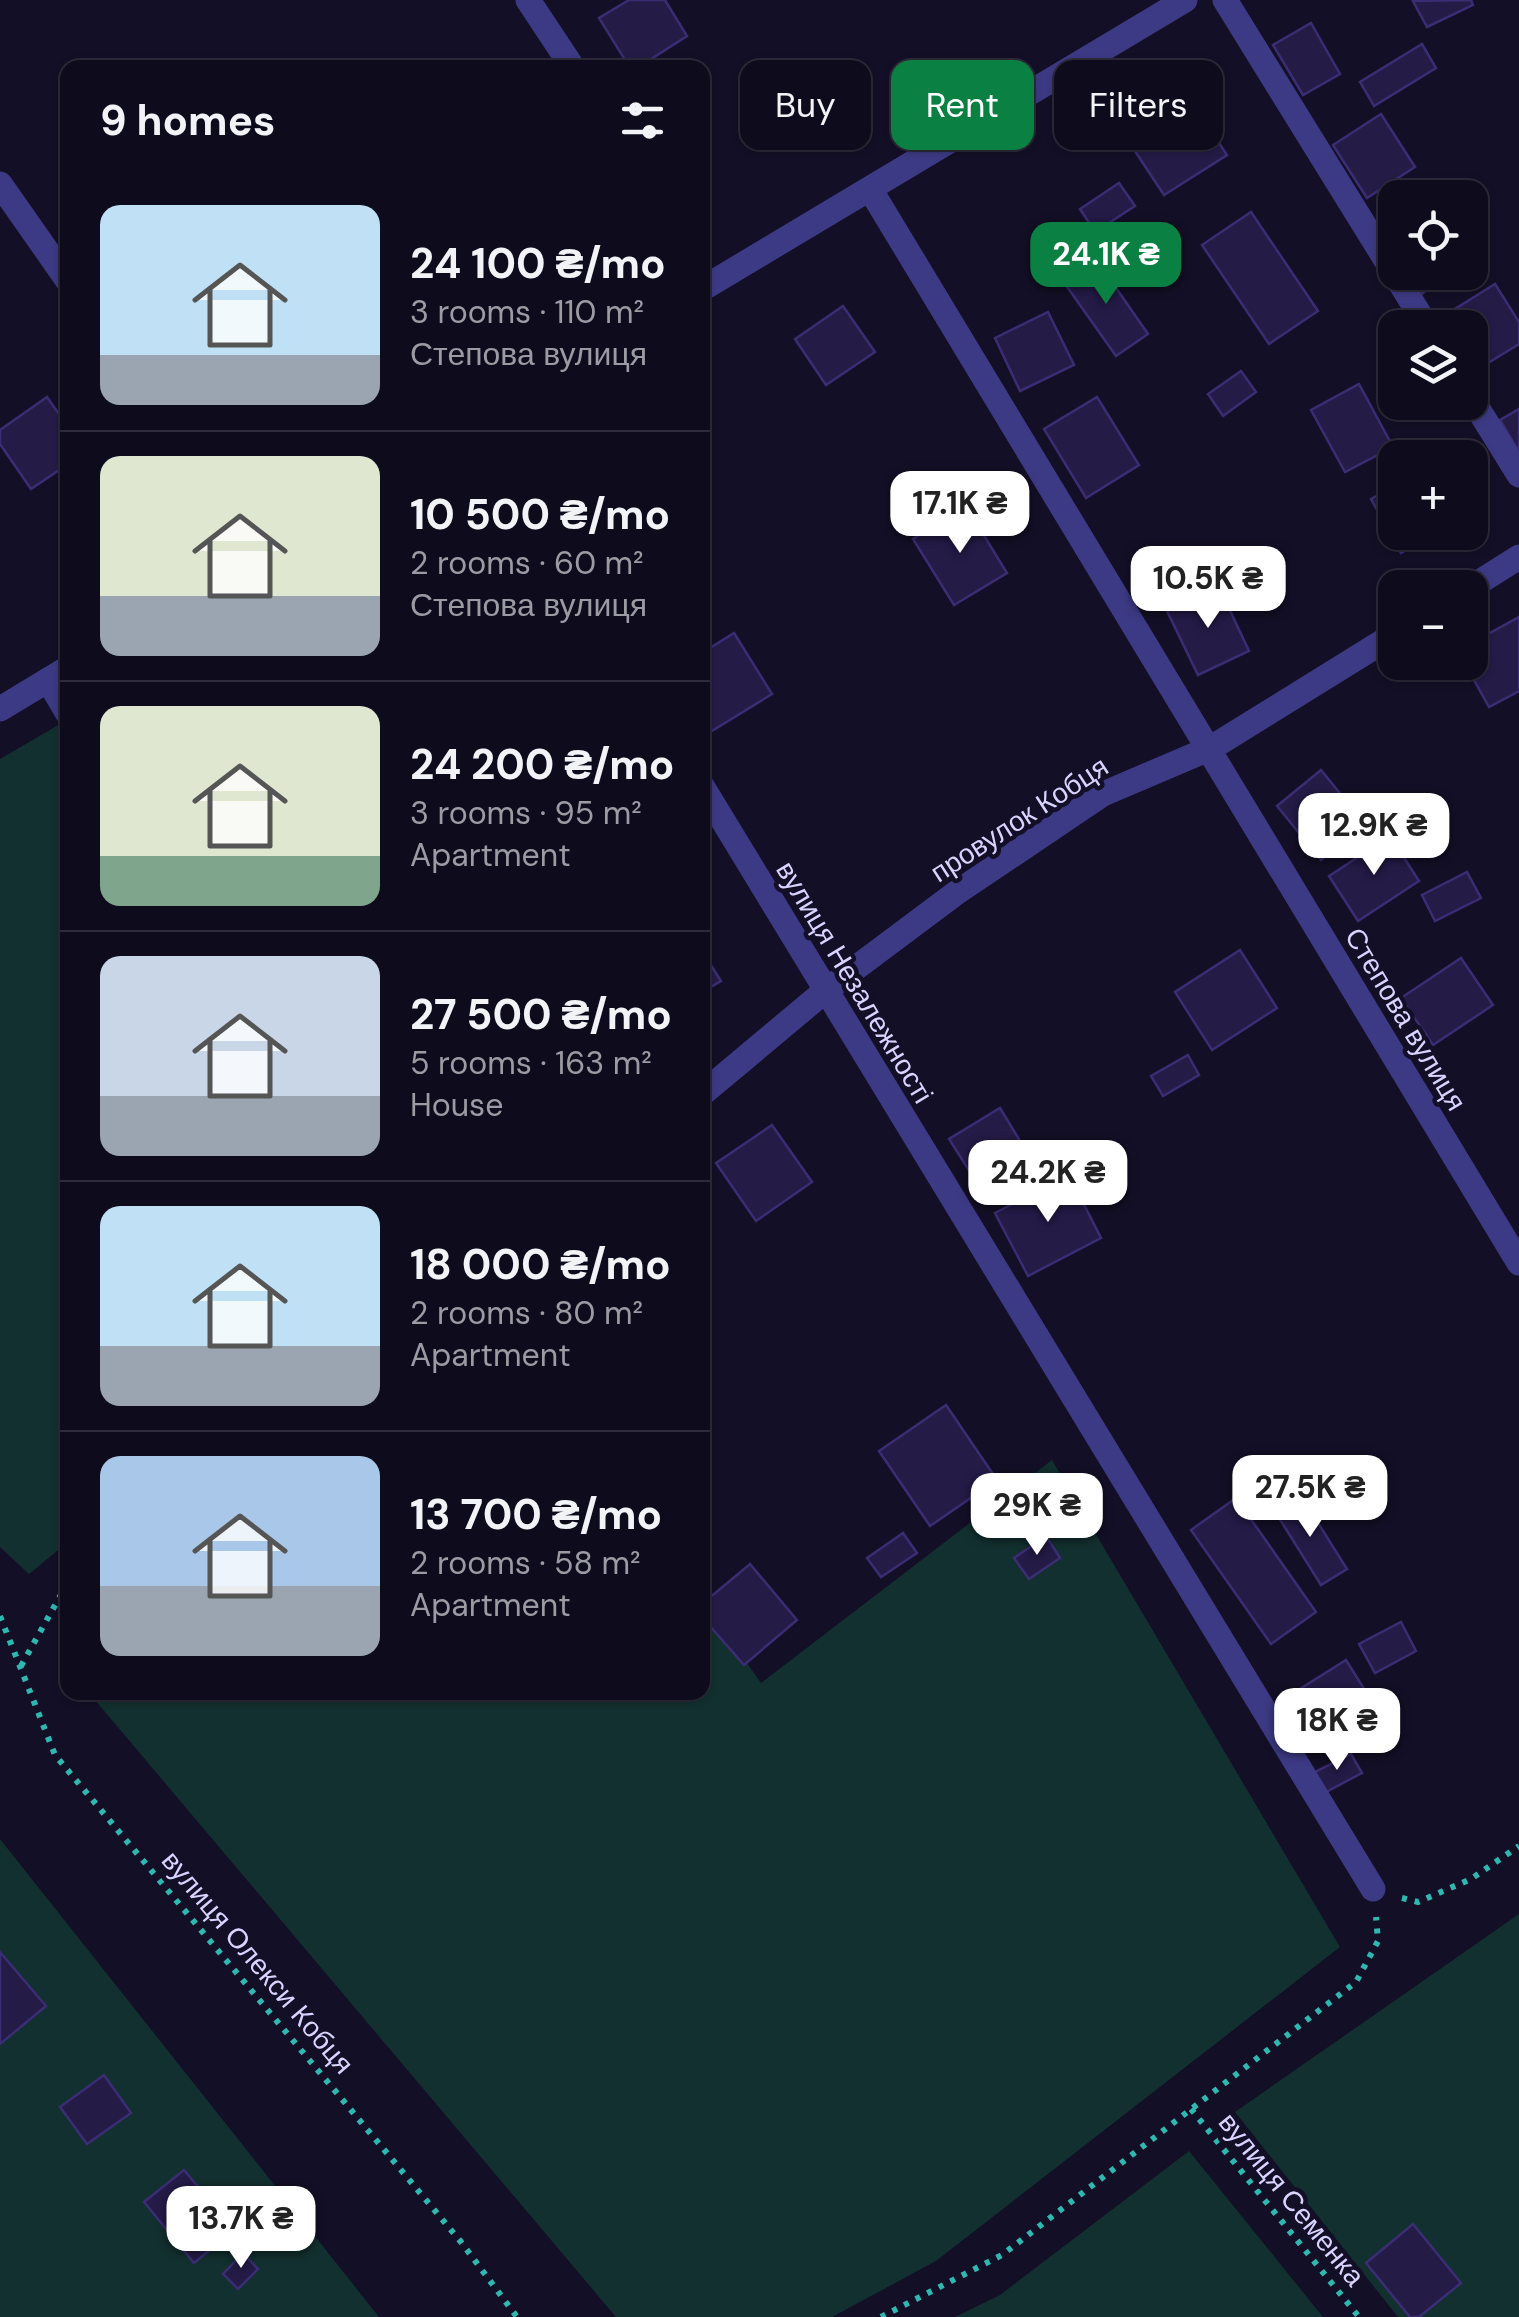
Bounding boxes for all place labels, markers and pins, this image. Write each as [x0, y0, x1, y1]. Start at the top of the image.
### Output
pin: 24.1K ₴ [1014, 222, 1198, 307]
pin: 17.1K ₴ [868, 471, 1052, 556]
pin: 10.5K ₴ [1116, 546, 1300, 631]
pin: 12.9K ₴ [1282, 793, 1466, 878]
pin: 24.2K ₴ [956, 1140, 1140, 1225]
pin: 27.5K ₴ [1218, 1455, 1402, 1540]
pin: 29K ₴ [967, 1473, 1107, 1558]
pin: 18K ₴ [1267, 1688, 1407, 1773]
pin: 13.7K ₴ [149, 2186, 333, 2271]

